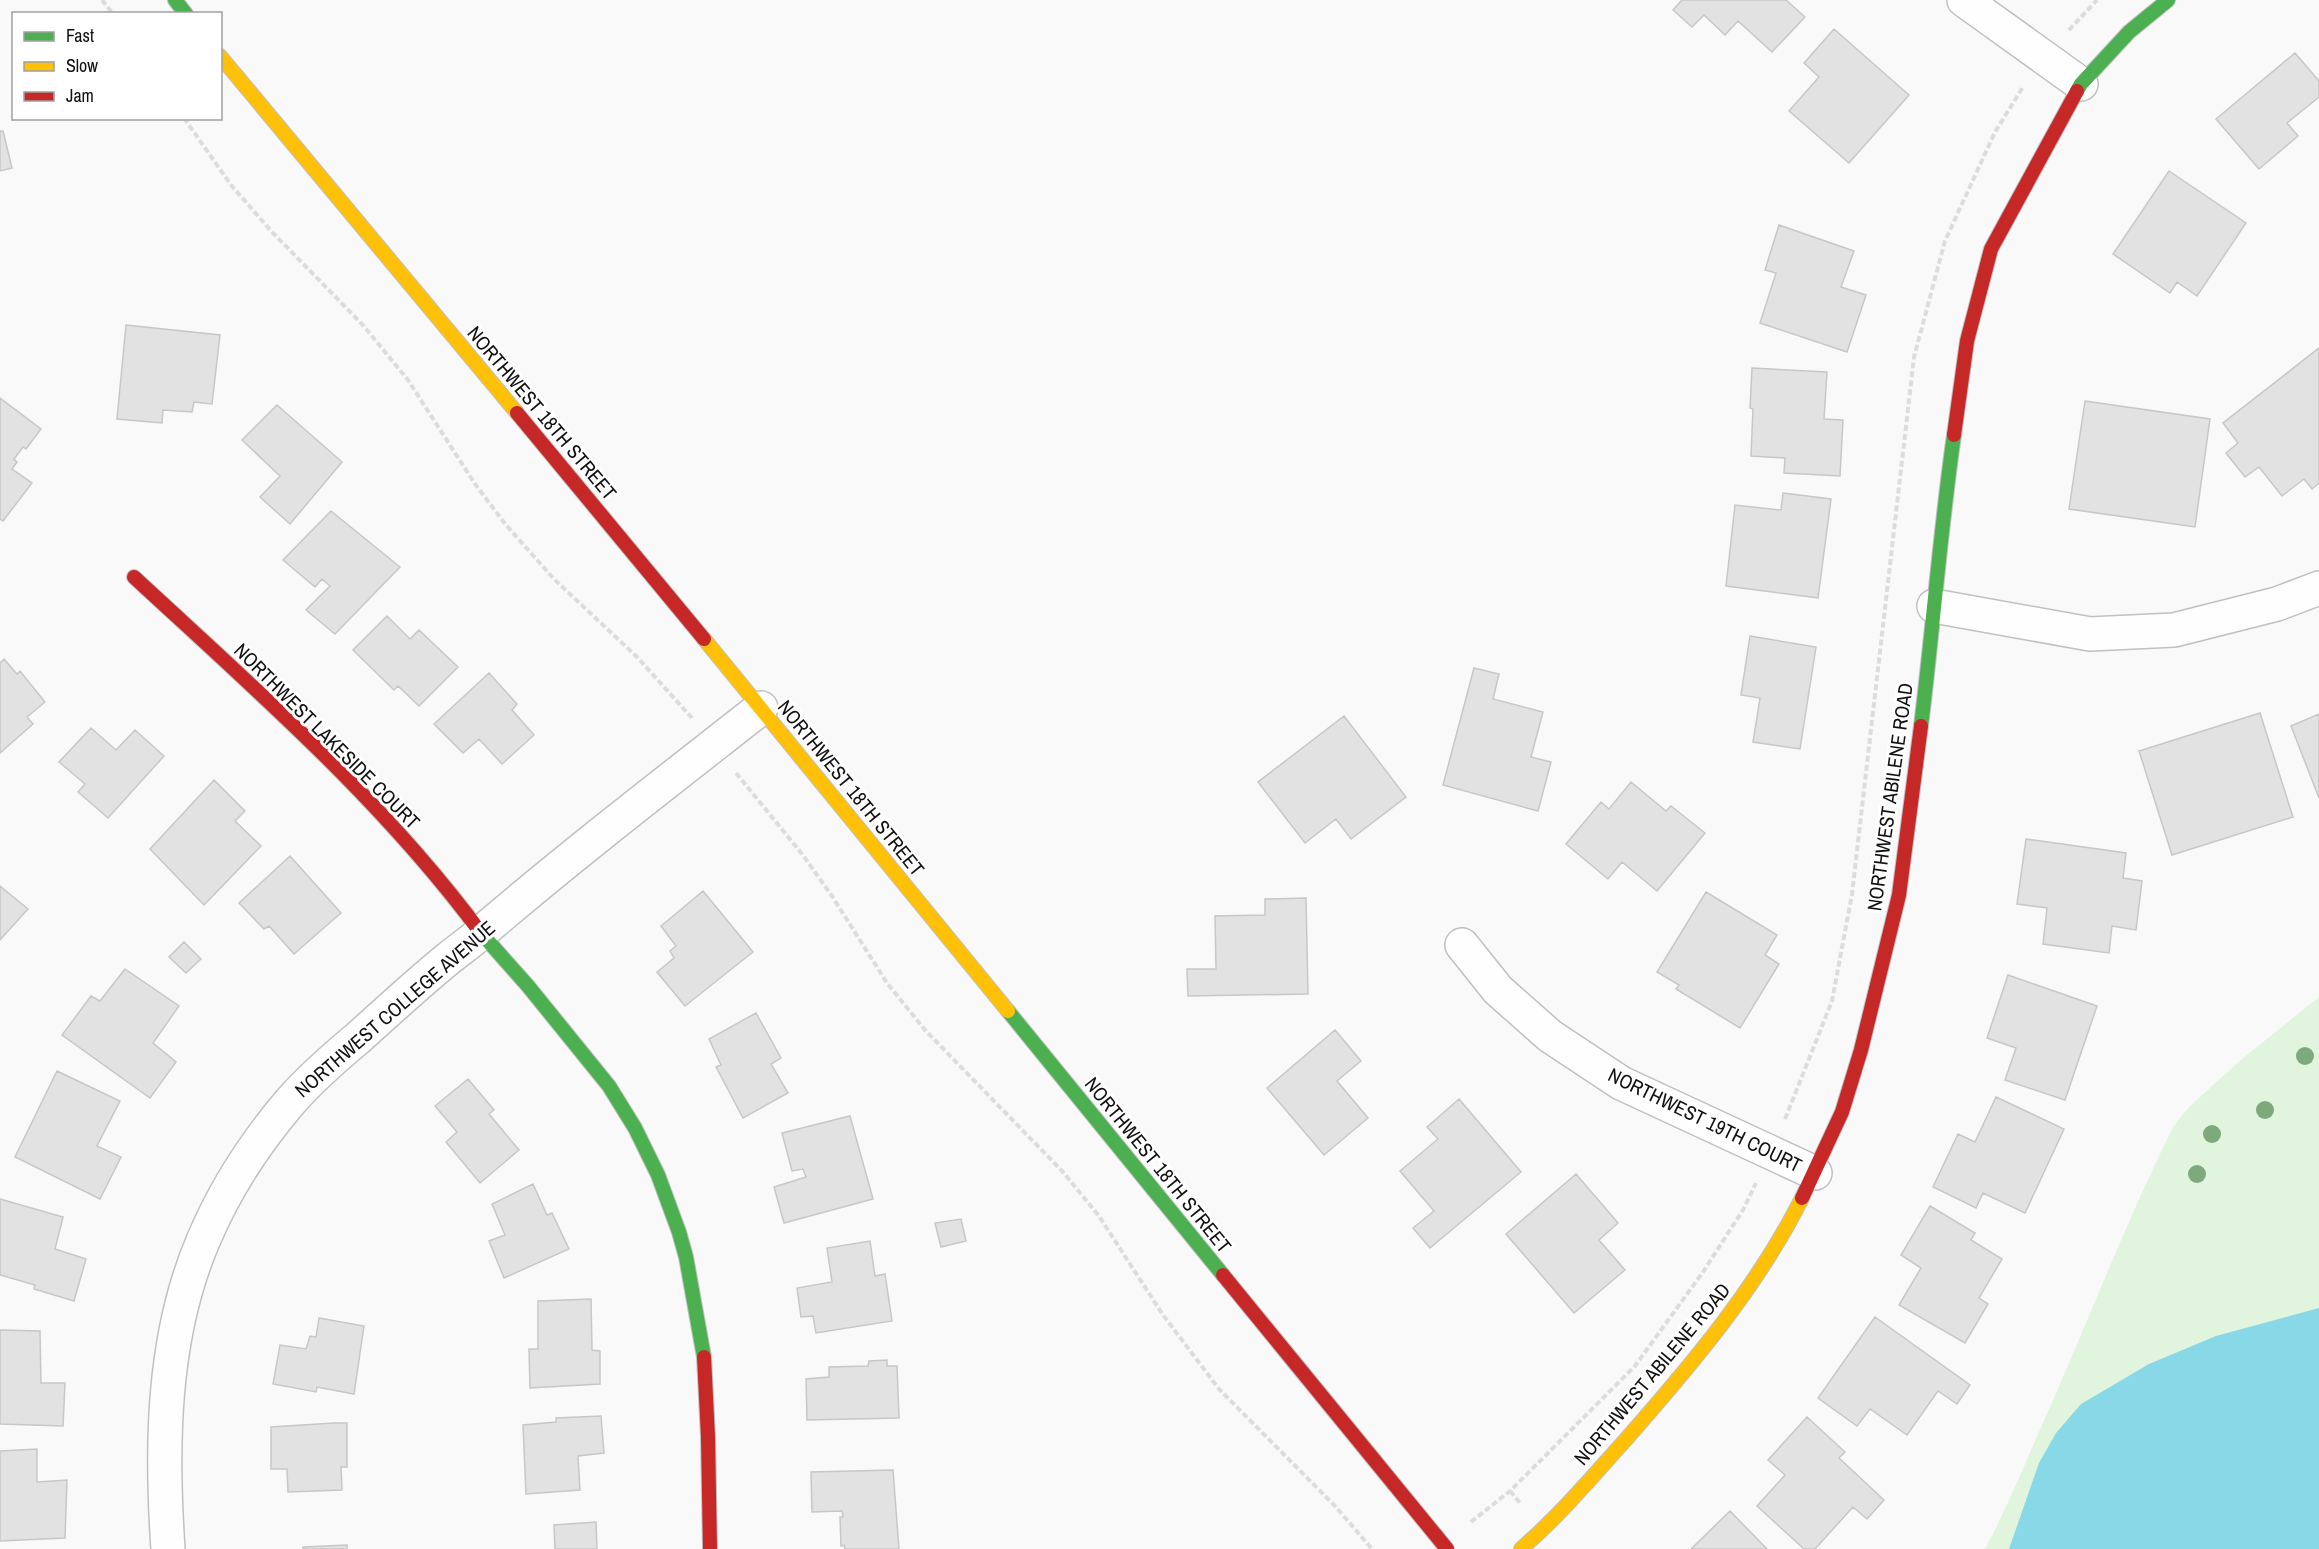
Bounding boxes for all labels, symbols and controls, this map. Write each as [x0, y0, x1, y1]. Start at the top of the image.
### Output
legend [12, 12, 222, 120]
text: Fast [66, 23, 94, 48]
text: Slow [66, 53, 98, 78]
text: Jam [66, 83, 94, 108]
street label: NORTHWEST 18TH STREET [462, 320, 623, 505]
street label: NORTHWEST LAKESIDE COURT [229, 637, 426, 834]
street label: NORTHWEST ABILENE ROAD [1860, 681, 1919, 913]
street label: NORTHWEST 18TH STREET [772, 694, 931, 881]
street label: NORTHWEST COLLEGE AVENUE [289, 914, 501, 1103]
street label: NORTHWEST 19TH COURT [1604, 1061, 1807, 1178]
street label: NORTHWEST 18TH STREET [1079, 1071, 1238, 1258]
street label: NORTHWEST ABILENE ROAD [1567, 1277, 1736, 1470]

